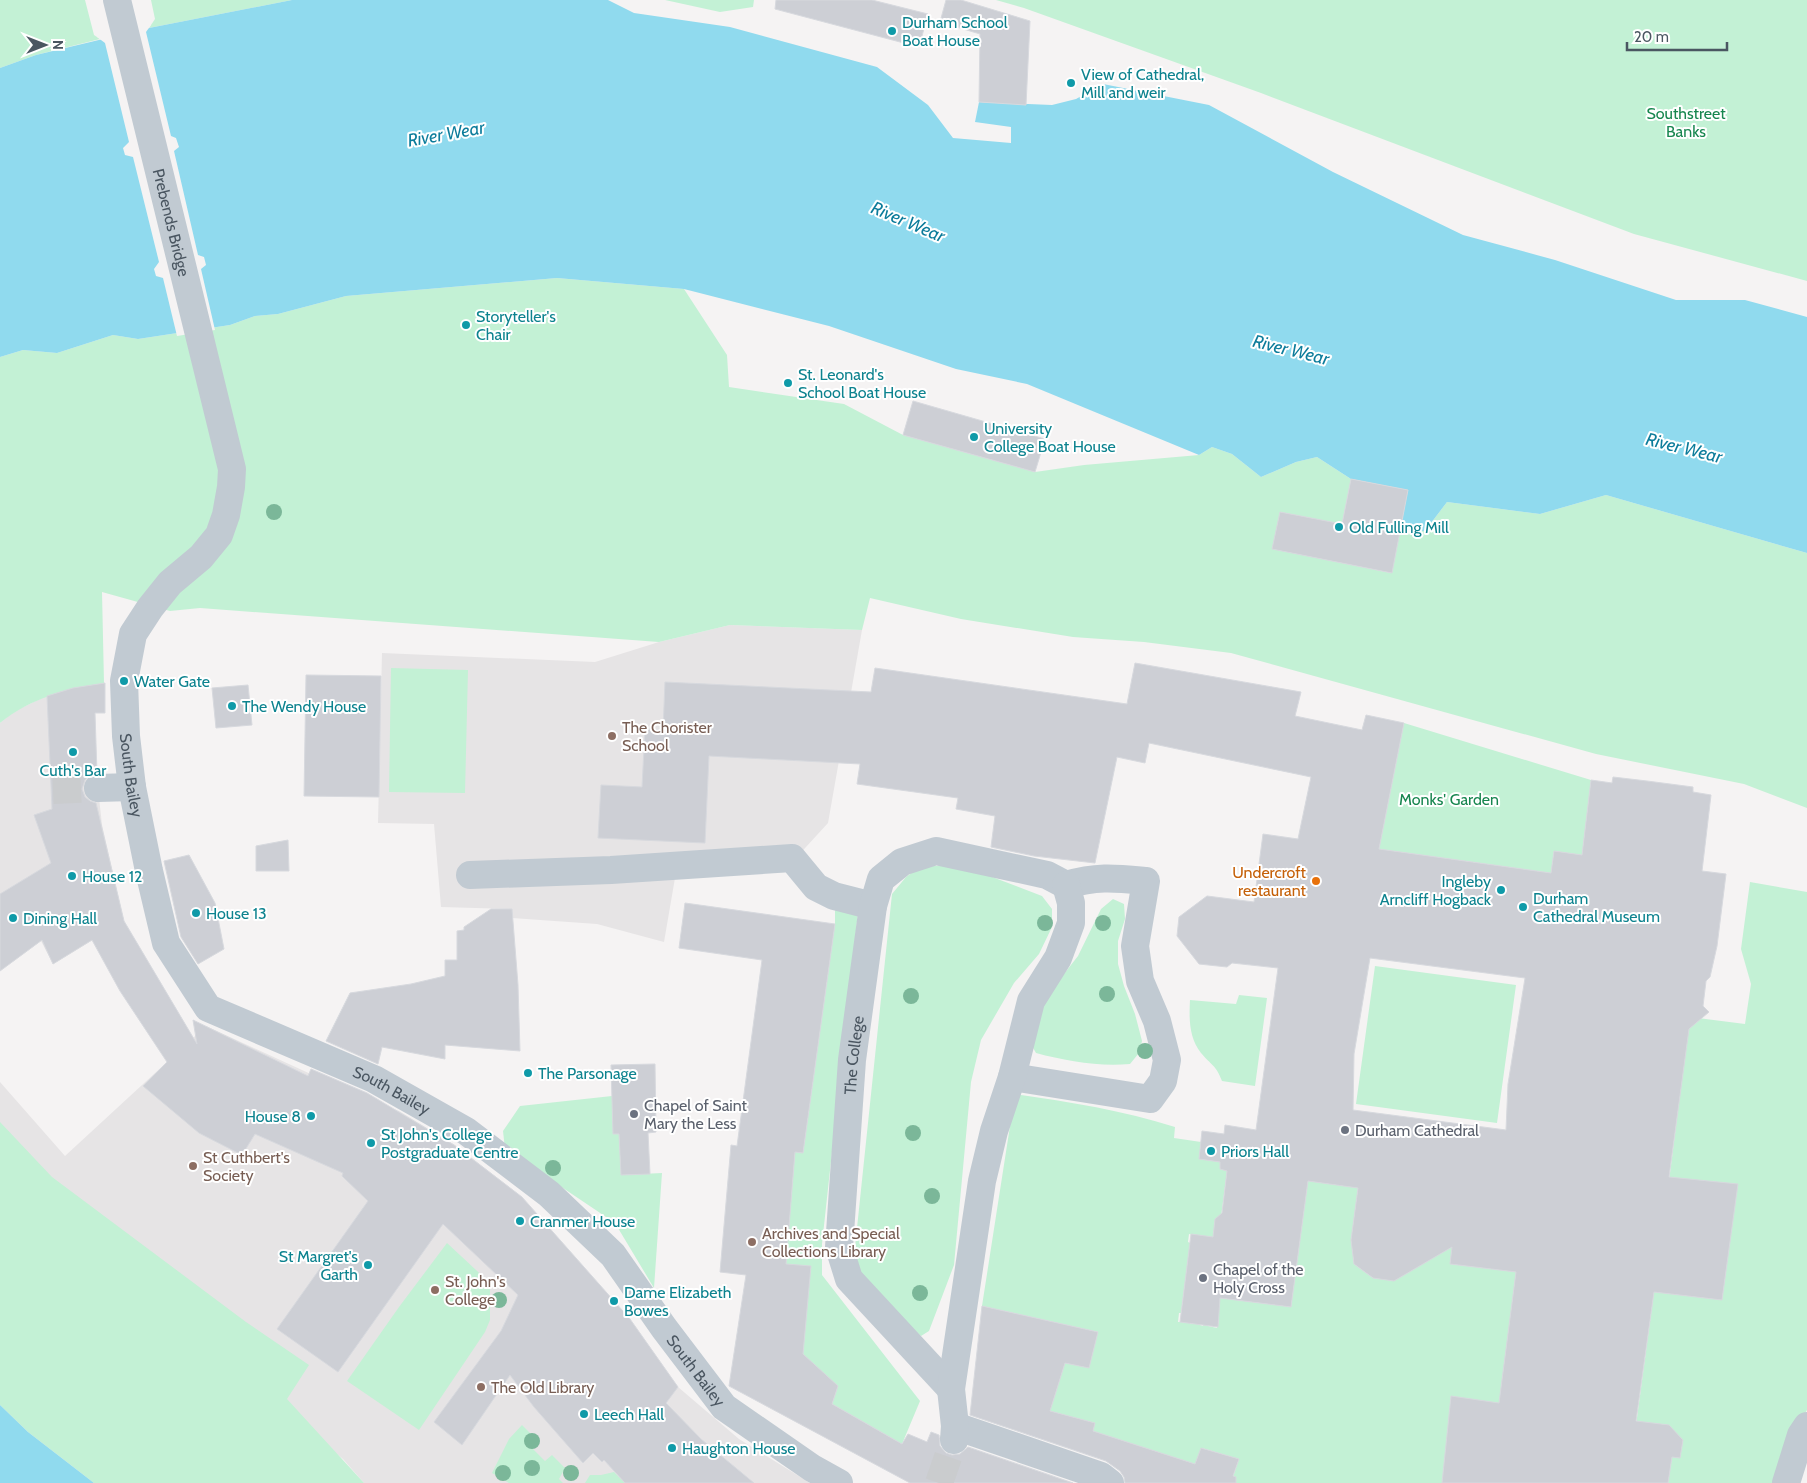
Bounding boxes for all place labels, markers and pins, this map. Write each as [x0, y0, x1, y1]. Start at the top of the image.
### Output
place label: Durham School Boat House [902, 13, 1008, 50]
marker: Durham School Boat House [886, 25, 898, 37]
place label: View of Cathedral, Mill and weir [1081, 65, 1204, 102]
marker: View of Cathedral, Mill and weir [1065, 77, 1077, 89]
place label: Storyteller's Chair [476, 307, 556, 344]
marker: Storyteller's Chair [460, 319, 472, 331]
place label: St. Leonard's School Boat House [798, 365, 926, 402]
marker: St. Leonard's School Boat House [782, 377, 794, 389]
place label: University College Boat House [984, 419, 1116, 456]
marker: University College Boat House [968, 431, 980, 443]
place label: Old Fulling Mill [1349, 518, 1449, 537]
marker: Old Fulling Mill [1333, 521, 1345, 533]
place label: Water Gate [134, 672, 210, 691]
marker: Water Gate [118, 675, 130, 687]
place label: The Wendy House [242, 697, 366, 716]
marker: The Wendy House [226, 700, 238, 712]
place label: The Chorister School [622, 718, 713, 755]
marker: The Chorister School [606, 730, 618, 742]
marker: Cuth's Bar [67, 746, 79, 758]
place label: Cuth's Bar [40, 761, 107, 780]
place label: Undercroft restaurant [1232, 863, 1307, 900]
place label: House 12 [82, 867, 142, 886]
marker: House 12 [66, 870, 78, 882]
place label: Ingleby Arncliff Hogback [1380, 872, 1492, 909]
marker: Undercroft restaurant [1310, 875, 1322, 887]
marker: Ingleby Arncliff Hogback [1495, 884, 1507, 896]
place label: Durham Cathedral Museum [1533, 889, 1660, 926]
marker: Durham Cathedral Museum [1517, 901, 1529, 913]
place label: House 13 [206, 904, 267, 923]
marker: House 13 [190, 907, 202, 919]
place label: Dining Hall [23, 909, 97, 928]
marker: Dining Hall [7, 912, 19, 924]
place label: The Parsonage [538, 1064, 637, 1083]
marker: The Parsonage [522, 1067, 534, 1079]
place label: Chapel of Saint Mary the Less [644, 1096, 748, 1133]
place label: House 8 [245, 1107, 301, 1126]
marker: Chapel of Saint Mary the Less [628, 1108, 640, 1120]
marker: House 8 [305, 1110, 317, 1122]
place label: Durham Cathedral [1355, 1121, 1479, 1140]
marker: Durham Cathedral [1339, 1124, 1351, 1136]
place label: St John's College Postgraduate Centre [381, 1125, 518, 1162]
marker: St John's College Postgraduate Centre [365, 1137, 377, 1149]
place label: Priors Hall [1221, 1142, 1289, 1161]
marker: Priors Hall [1205, 1145, 1217, 1157]
place label: St Cuthbert's Society [203, 1148, 290, 1185]
marker: St Cuthbert's Society [187, 1160, 199, 1172]
place label: Cranmer House [530, 1212, 635, 1231]
marker: Cranmer House [514, 1215, 526, 1227]
place label: Archives and Special Collections Library [762, 1224, 900, 1261]
marker: Archives and Special Collections Library [746, 1236, 758, 1248]
place label: St Margret's Garth [279, 1247, 358, 1284]
marker: St Margret's Garth [362, 1259, 374, 1271]
place label: Chapel of the Holy Cross [1213, 1260, 1304, 1297]
place label: St. John's College [445, 1272, 506, 1309]
marker: Chapel of the Holy Cross [1197, 1272, 1209, 1284]
place label: Dame Elizabeth Bowes [624, 1283, 731, 1320]
marker: St. John's College [429, 1284, 441, 1296]
marker: Dame Elizabeth Bowes [608, 1295, 620, 1307]
place label: The Old Library [491, 1378, 594, 1397]
marker: The Old Library [475, 1381, 487, 1393]
place label: Leech Hall [594, 1405, 664, 1424]
marker: Leech Hall [578, 1408, 590, 1420]
place label: Haughton House [682, 1439, 795, 1458]
marker: Haughton House [666, 1442, 678, 1454]

